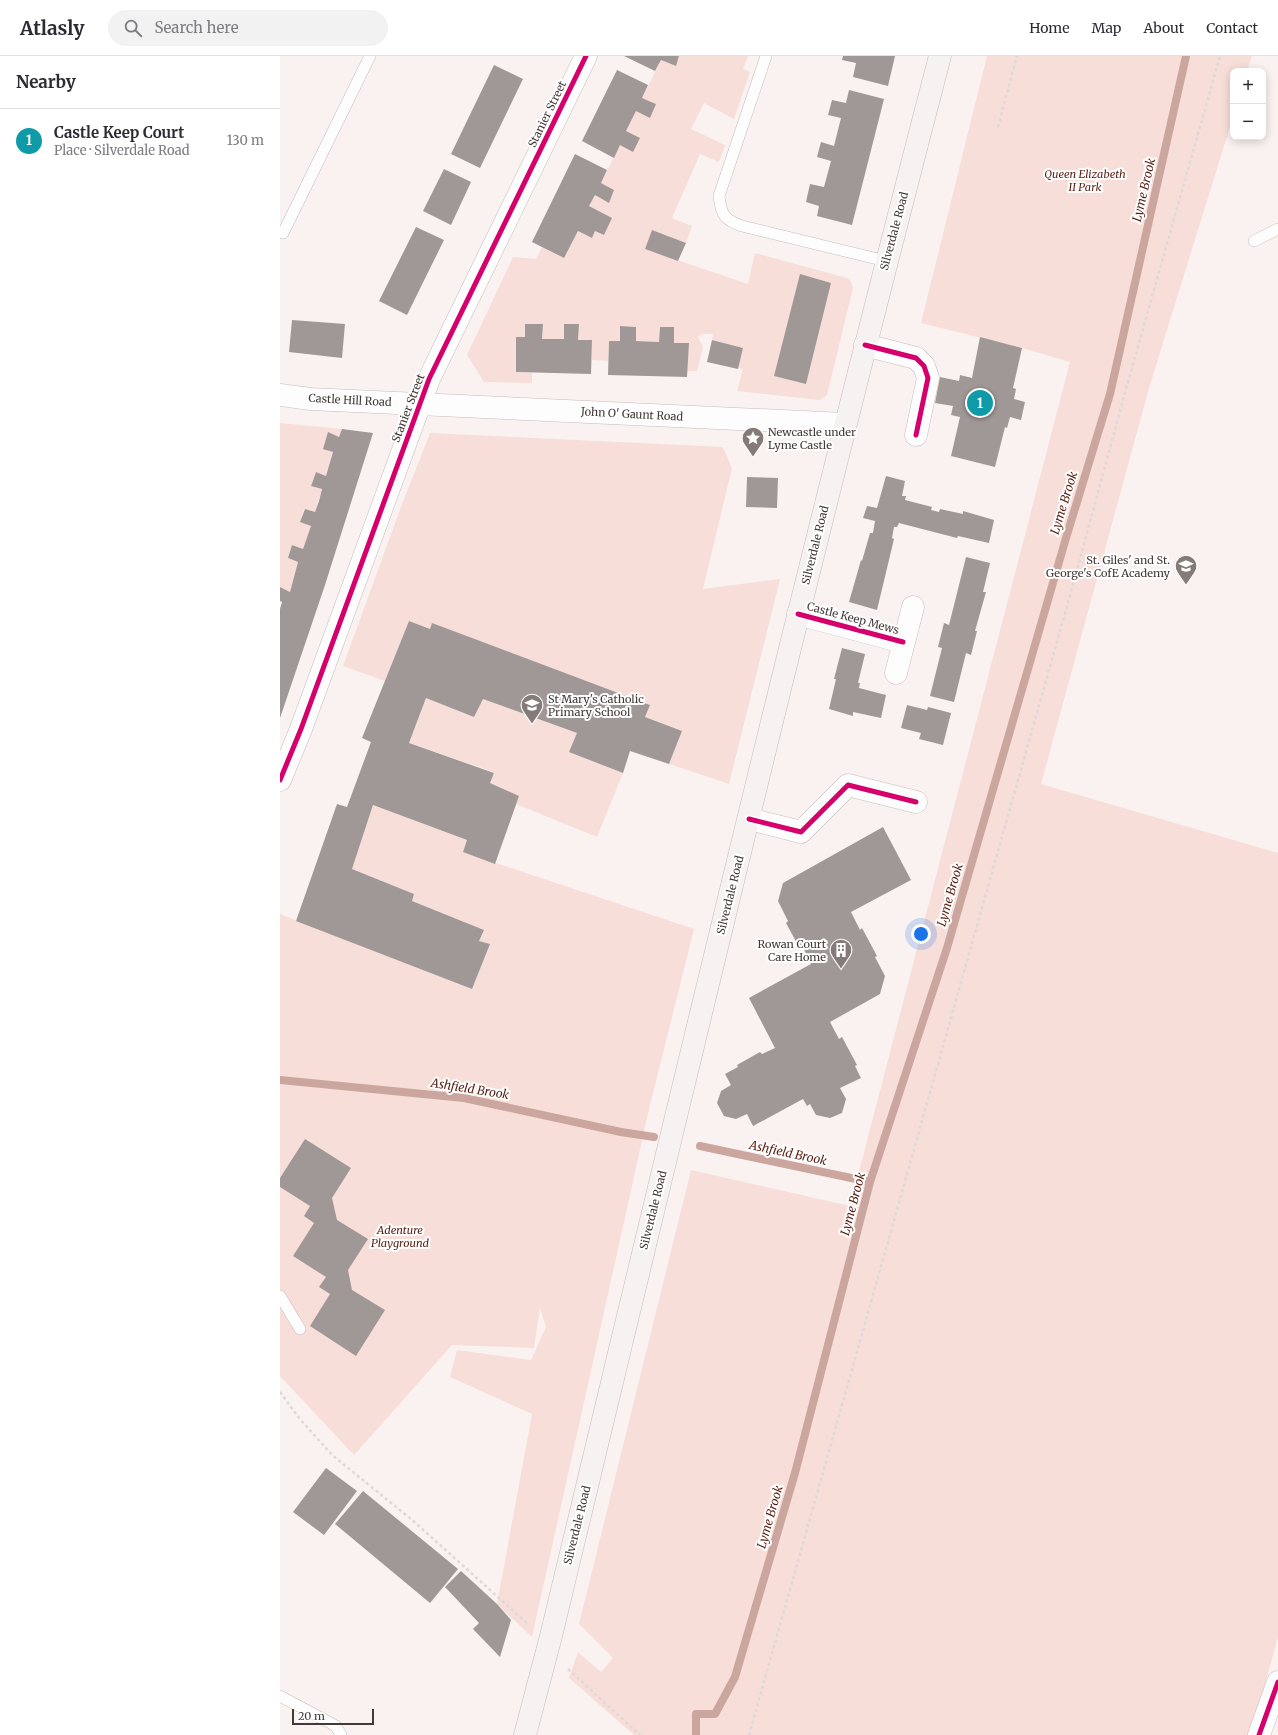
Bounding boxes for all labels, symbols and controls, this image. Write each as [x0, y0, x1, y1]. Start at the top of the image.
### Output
search box [108, 10, 388, 46]
text: Atlasly [20, 16, 84, 40]
icon: search [122, 17, 144, 39]
text: Search here [154, 18, 239, 37]
text: Home [1029, 19, 1070, 37]
text: Map [1092, 19, 1121, 37]
text: About [1143, 19, 1184, 37]
text: Contact [1206, 19, 1258, 37]
map controls [1230, 68, 1266, 140]
button: + [1230, 68, 1266, 104]
text: Nearby [16, 71, 76, 93]
street label: Stanier Street [525, 78, 569, 150]
button: − [1230, 104, 1266, 140]
text: Castle Keep Court [54, 123, 184, 142]
text: 1 [26, 132, 32, 149]
text: 130 m [227, 132, 264, 149]
text: Place · Silverdale Road [54, 142, 190, 159]
water label: Lyme Brook [1129, 156, 1158, 223]
park label: Queen Elizabeth II Park [1044, 167, 1126, 194]
street label: Silverdale Road [877, 190, 911, 272]
street label: Stanier Street [389, 371, 428, 444]
pin: 1 [967, 388, 993, 418]
street label: Castle Hill Road [308, 391, 392, 409]
street label: John O' Gaunt Road [580, 404, 684, 424]
place icon: Newcastle under Lyme Castle [740, 425, 766, 458]
place label: Newcastle under Lyme Castle [768, 425, 856, 452]
water label: Lyme Brook [1047, 469, 1080, 536]
street label: Silverdale Road [798, 504, 832, 586]
place label: St. Giles' and St. George's CofE Academy [1046, 553, 1171, 580]
school or university icon: St. Giles' and St. George's CofE Academy [1173, 553, 1199, 586]
street label: Castle Keep Mews [805, 599, 901, 637]
school or university icon: St Mary's Catholic Primary School [519, 692, 545, 725]
place label: St Mary's Catholic Primary School [548, 692, 644, 719]
street label: Silverdale Road [713, 854, 747, 936]
water label: Lyme Brook [933, 861, 966, 928]
your location [911, 924, 931, 944]
place label: Rowan Court Care Home [757, 937, 827, 964]
building icon: Rowan Court Care Home [828, 937, 854, 970]
water label: Ashfield Brook [429, 1075, 511, 1102]
water label: Ashfield Brook [747, 1137, 829, 1168]
street label: Silverdale Road [636, 1169, 670, 1251]
water label: Lyme Brook [837, 1170, 868, 1237]
park label: Adenture Playground [371, 1223, 429, 1250]
water label: Lyme Brook [753, 1483, 786, 1550]
street label: Silverdale Road [560, 1484, 594, 1566]
scale bar [292, 1707, 374, 1726]
text: 20 m [298, 1709, 325, 1723]

